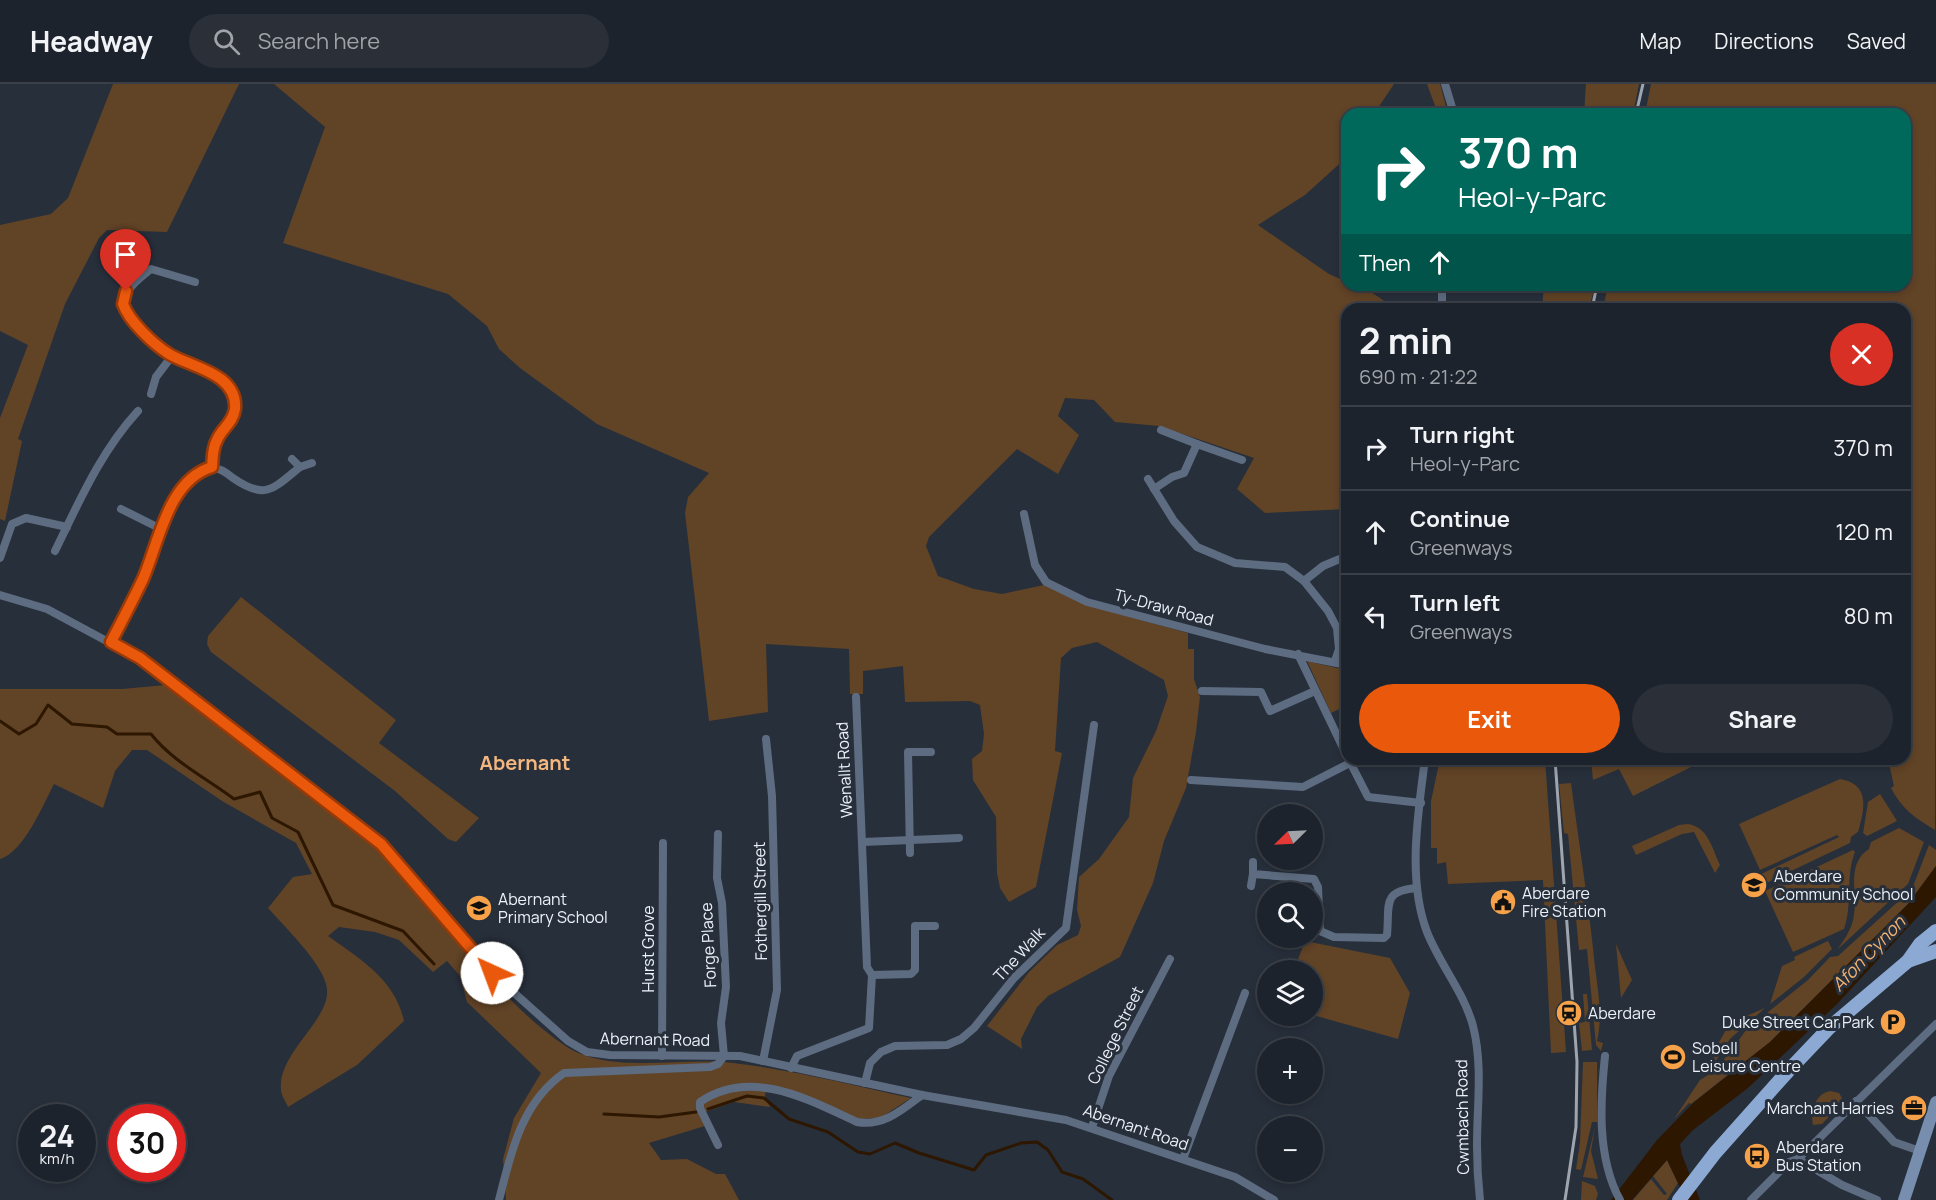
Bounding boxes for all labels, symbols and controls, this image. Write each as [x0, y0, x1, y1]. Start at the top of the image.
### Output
search box [189, 14, 609, 68]
text: Headway [30, 22, 153, 60]
icon: search [210, 25, 243, 58]
text: Search here [258, 26, 380, 56]
text: Map [1640, 27, 1681, 55]
text: Directions [1714, 27, 1814, 55]
text: Saved [1847, 27, 1906, 55]
text: 370 m [1458, 123, 1579, 181]
icon: right [1359, 132, 1437, 210]
text: Heol-y-Parc [1458, 178, 1607, 215]
pin [100, 229, 151, 291]
icon: arrive [109, 238, 142, 271]
icon: ahead [1423, 246, 1456, 279]
text: Then [1359, 248, 1411, 278]
text: 2 min [1359, 316, 1453, 365]
button: close [1830, 323, 1893, 386]
text: 690 m · 21:22 [1359, 363, 1477, 390]
text: Turn right [1410, 420, 1515, 450]
icon: right [1359, 432, 1392, 465]
text: 370 m [1833, 433, 1893, 463]
text: Heol-y-Parc [1410, 450, 1520, 477]
text: Continue [1410, 504, 1510, 534]
icon: ahead [1359, 516, 1392, 549]
text: 120 m [1835, 517, 1893, 547]
text: Greenways [1410, 534, 1512, 561]
street label: Ty-Draw Road [1112, 583, 1216, 631]
text: Turn left [1410, 588, 1500, 618]
icon: left [1359, 600, 1392, 633]
text: 80 m [1844, 601, 1893, 631]
text: Greenways [1410, 618, 1512, 645]
button: Exit [1359, 684, 1620, 753]
button: Share [1632, 684, 1893, 753]
street label: Wenallt Road [830, 721, 858, 819]
district label: Abernant [480, 749, 570, 776]
north arrow [1257, 804, 1323, 870]
map controls [1257, 804, 1323, 1182]
street label: Fothergill Street [748, 841, 772, 961]
place label: Aberdare Community School [1774, 865, 1914, 905]
school or university icon: Aberdare Community School [1739, 870, 1769, 900]
button: search [1257, 882, 1323, 948]
place label: Aberdare Fire Station [1522, 882, 1606, 922]
public building icon: Aberdare Fire Station [1488, 887, 1518, 917]
place label: Abernant Primary School [498, 888, 608, 928]
school or university icon: Abernant Primary School [464, 893, 494, 923]
street label: Forge Place [695, 902, 721, 988]
street label: Hurst Grove [637, 905, 659, 993]
water label: Afon Cynon [1826, 909, 1911, 996]
street label: The Walk [988, 921, 1050, 986]
position arrow [460, 941, 524, 1005]
button: layers [1257, 960, 1323, 1026]
street label: College Street [1082, 982, 1148, 1088]
station icon: Aberdare [1554, 998, 1584, 1028]
place label: Aberdare [1588, 1002, 1656, 1024]
parking icon: Duke Street Car Park [1878, 1007, 1908, 1037]
place label: Duke Street Car Park [1722, 1011, 1875, 1033]
street label: Abernant Road [600, 1027, 710, 1051]
place label: Sobell Leisure Centre [1692, 1037, 1801, 1077]
button: + [1257, 1038, 1323, 1104]
sports icon: Sobell Leisure Centre [1658, 1042, 1688, 1072]
street label: Cwmbach Road [1450, 1059, 1474, 1175]
office icon: Marchant Harries [1899, 1093, 1929, 1123]
place label: Marchant Harries [1767, 1097, 1894, 1119]
street label: Abernant Road [1080, 1099, 1192, 1155]
speed limit sign: 30 [108, 1104, 186, 1182]
text: 24 [39, 1115, 75, 1156]
button: − [1257, 1116, 1323, 1182]
place label: Aberdare Bus Station [1776, 1136, 1861, 1176]
bus stop icon: Aberdare Bus Station [1742, 1141, 1772, 1171]
text: km/h [40, 1148, 74, 1169]

